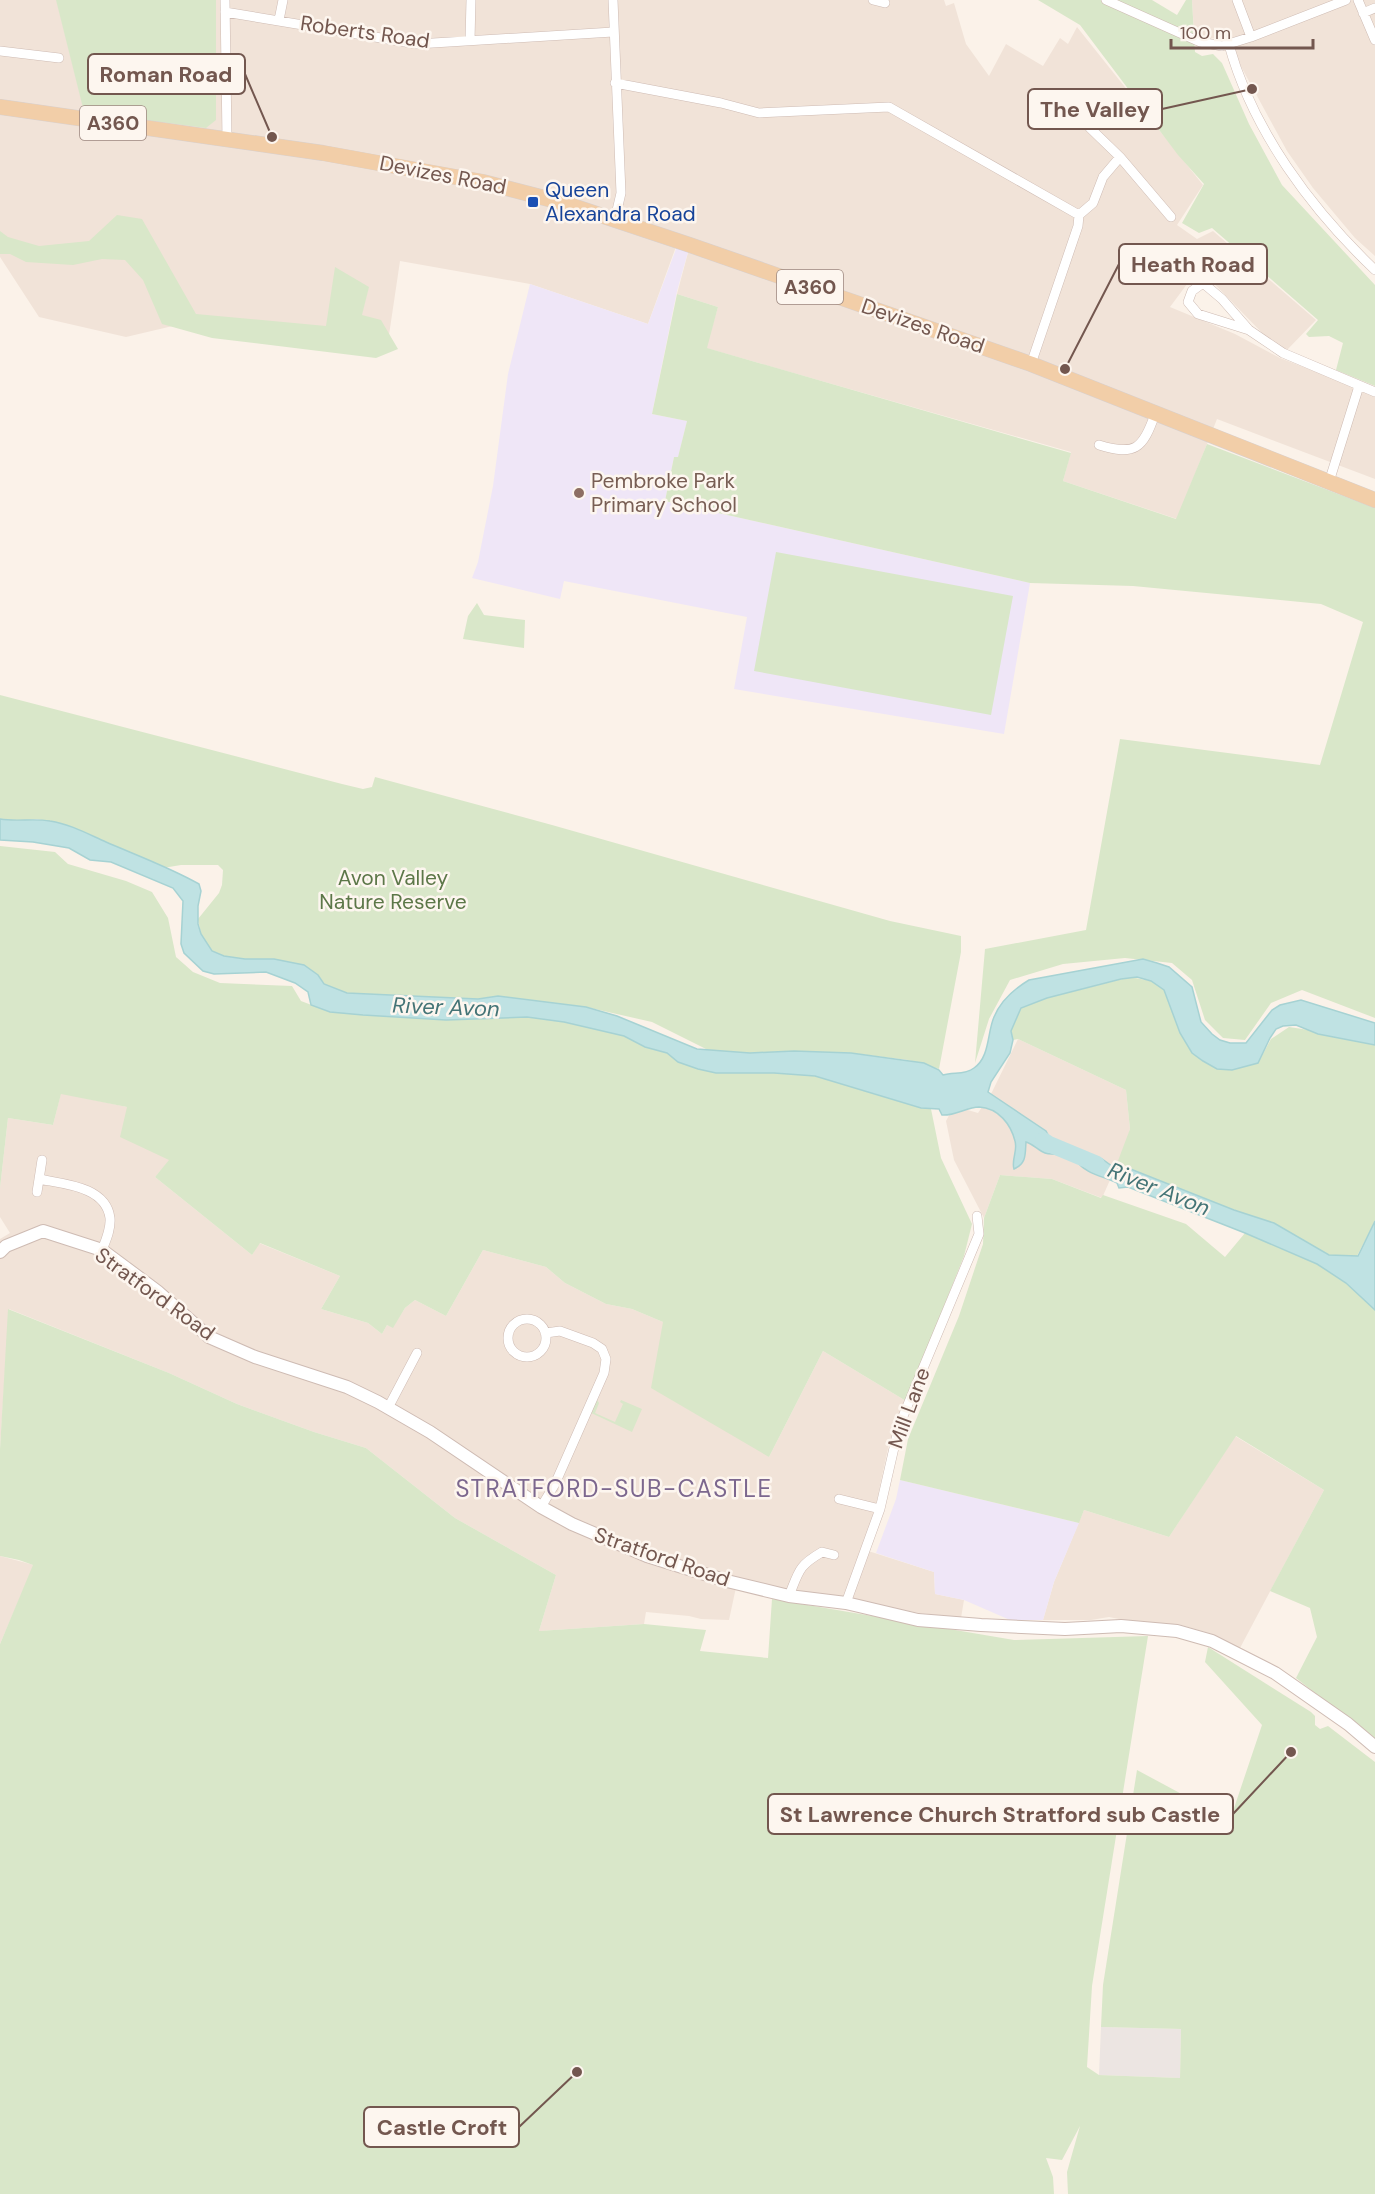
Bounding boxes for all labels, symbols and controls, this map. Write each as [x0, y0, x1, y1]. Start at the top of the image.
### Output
street label: Roberts Road [298, 9, 432, 55]
scale bar [1171, 12, 1314, 50]
text: 100 m [1180, 21, 1231, 45]
callout: Roman Road [88, 54, 245, 94]
text: Roman Road [100, 60, 232, 89]
callout: The Valley [1028, 89, 1162, 129]
text: The Valley [1040, 95, 1150, 124]
road number: A360 [80, 106, 146, 140]
street label: Devizes Road [377, 149, 509, 201]
place label: Queen Alexandra Road [545, 176, 696, 228]
marker: Queen Alexandra Road [526, 195, 540, 209]
callout: Heath Road [1119, 244, 1267, 284]
text: Heath Road [1131, 250, 1255, 279]
road number: A360 [777, 270, 843, 304]
street label: Devizes Road [858, 292, 988, 360]
place label: Pembroke Park Primary School [591, 467, 737, 519]
marker: Pembroke Park Primary School [572, 486, 586, 500]
park label: Avon Valley Nature Reserve [319, 864, 467, 916]
water label: River Avon [392, 991, 500, 1023]
water label: River Avon [1104, 1155, 1214, 1223]
street label: Stratford Road [89, 1241, 221, 1347]
street label: Mill Lane [881, 1364, 937, 1452]
district label: STRATFORD-SUB-CASTLE [456, 1473, 772, 1504]
street label: Stratford Road [590, 1521, 734, 1593]
callout: St Lawrence Church Stratford sub Castle [768, 1794, 1233, 1834]
text: St Lawrence Church Stratford sub Castle [780, 1800, 1220, 1829]
callout: Castle Croft [364, 2107, 519, 2147]
text: Castle Croft [377, 2113, 507, 2142]

